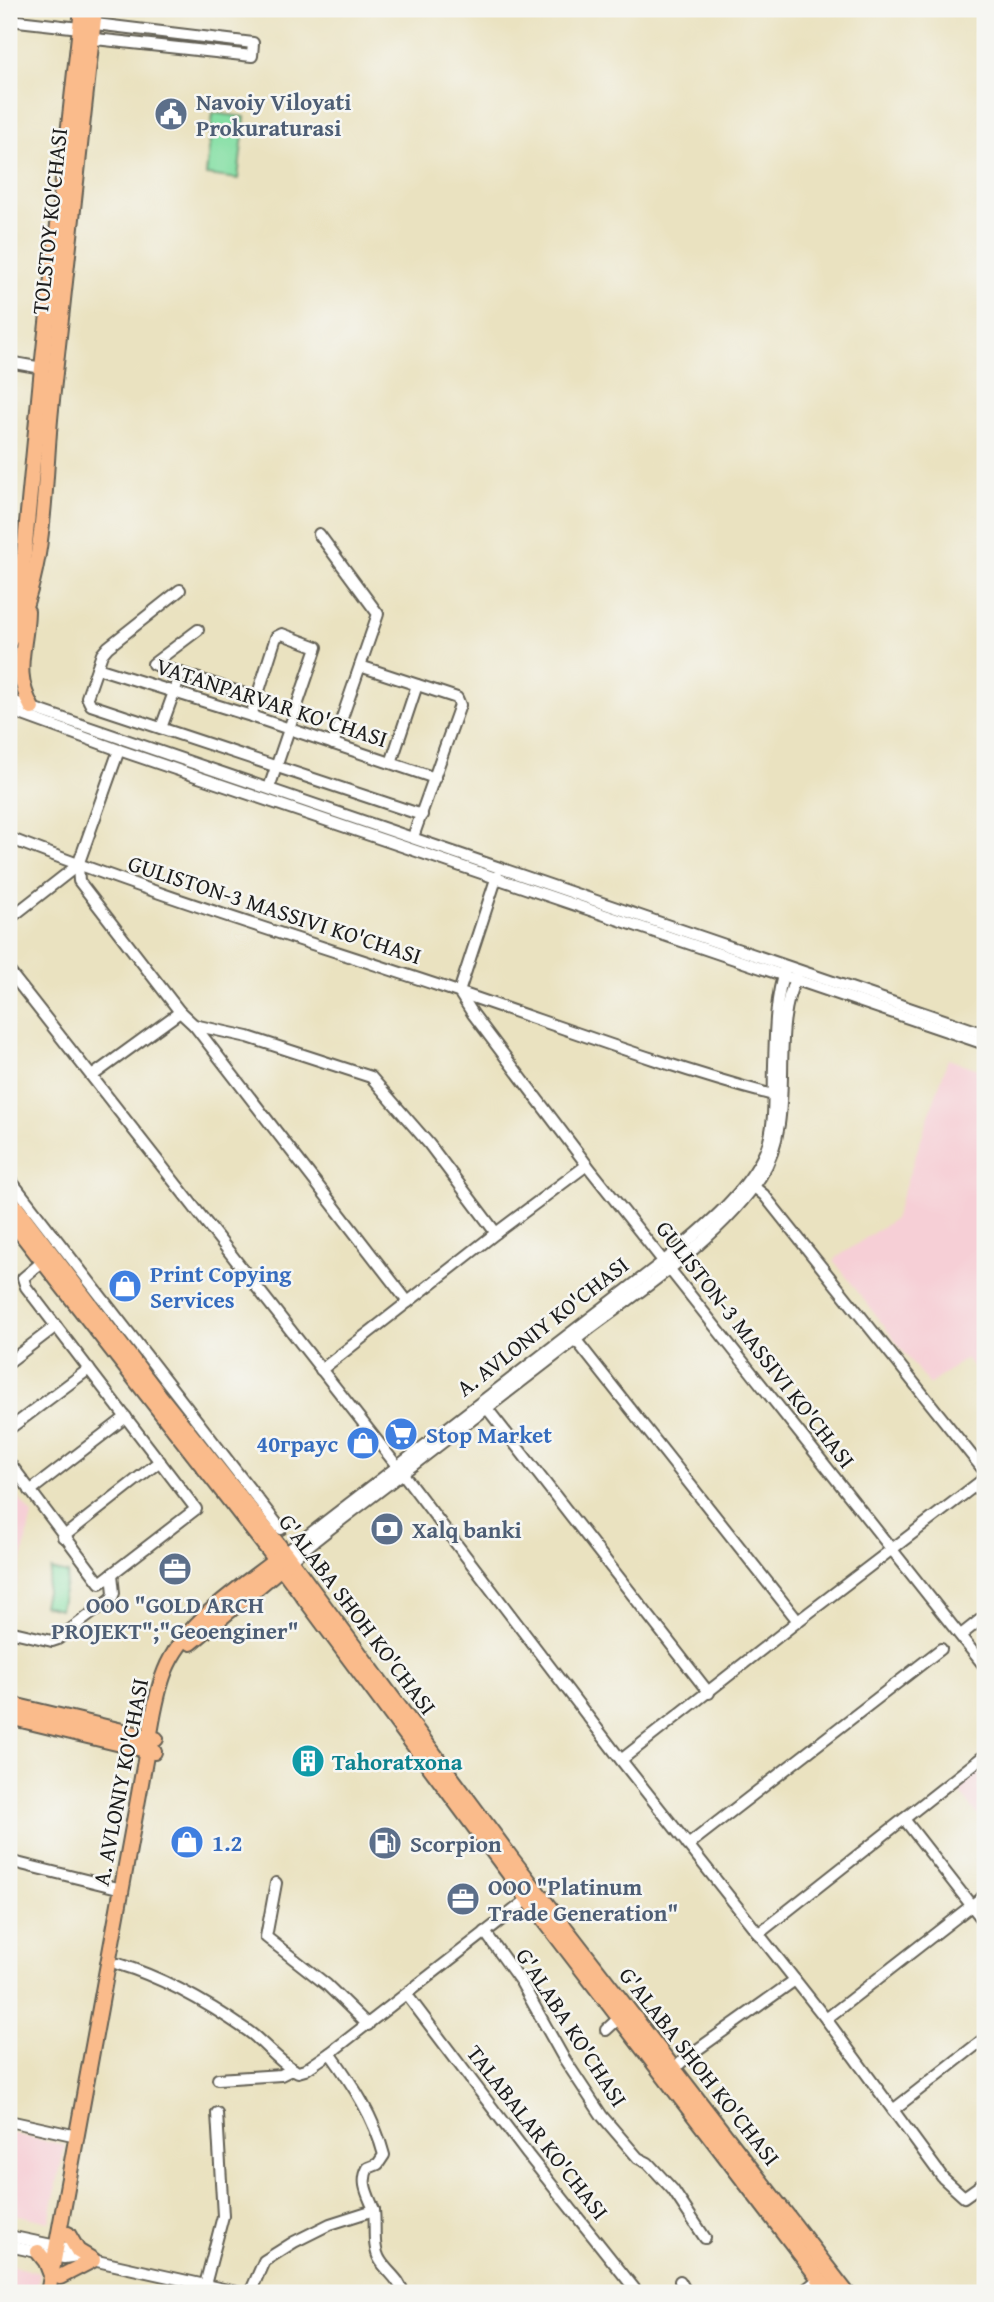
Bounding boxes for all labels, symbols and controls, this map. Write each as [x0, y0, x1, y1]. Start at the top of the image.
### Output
place label: Navoiy Viloyati Prokuraturasi [196, 85, 351, 144]
public building icon: Navoiy Viloyati Prokuraturasi [152, 95, 190, 133]
street label: TOLSTOY KO'CHASI [23, 126, 75, 316]
street label: VATANPARVAR KO'CHASI [152, 649, 392, 755]
street label: GULISTON-3 MASSIVI KO'CHASI [124, 846, 426, 972]
street label: GULISTON-3 MASSIVI KO'CHASI [649, 1213, 863, 1475]
street label: A. AVLONIY KO'CHASI [449, 1248, 635, 1404]
place label: Print Copying Services [150, 1257, 292, 1316]
shop icon: Print Copying Services [106, 1267, 144, 1305]
supermarket icon: Stop Market [382, 1415, 420, 1453]
place label: Stop Market [426, 1418, 552, 1451]
shop icon: 40граус [344, 1424, 382, 1462]
place label: 40граус [256, 1427, 338, 1460]
street label: G'ALABA SHOH KO'CHASI [271, 1507, 445, 1721]
bank icon: Xalq banki [368, 1510, 406, 1548]
place label: Xalq banki [412, 1513, 522, 1546]
office icon: ООО "GOLD ARCH PROJEKT";"Geoenginer" [156, 1550, 194, 1588]
place label: ООО "GOLD ARCH PROJEKT";"Geoenginer" [51, 1588, 299, 1647]
street label: A. AVLONIY KO'CHASI [84, 1675, 156, 1889]
building icon: Tahoratxona [289, 1742, 327, 1780]
place label: Tahoratxona [332, 1745, 463, 1778]
shop icon: 1.2 [168, 1823, 206, 1861]
fuel station icon: Scorpion [366, 1824, 404, 1862]
place label: 1.2 [212, 1826, 242, 1859]
place label: Scorpion [410, 1827, 502, 1860]
place label: OOO "Platinum Trade Generation" [488, 1870, 678, 1929]
office icon: OOO "Platinum Trade Generation" [444, 1880, 482, 1918]
street label: G'ALABA KO'CHASI [508, 1941, 636, 2113]
street label: G'ALABA SHOH KO'CHASI [612, 1960, 788, 2172]
street label: TALABALAR KO'CHASI [459, 2038, 617, 2226]

